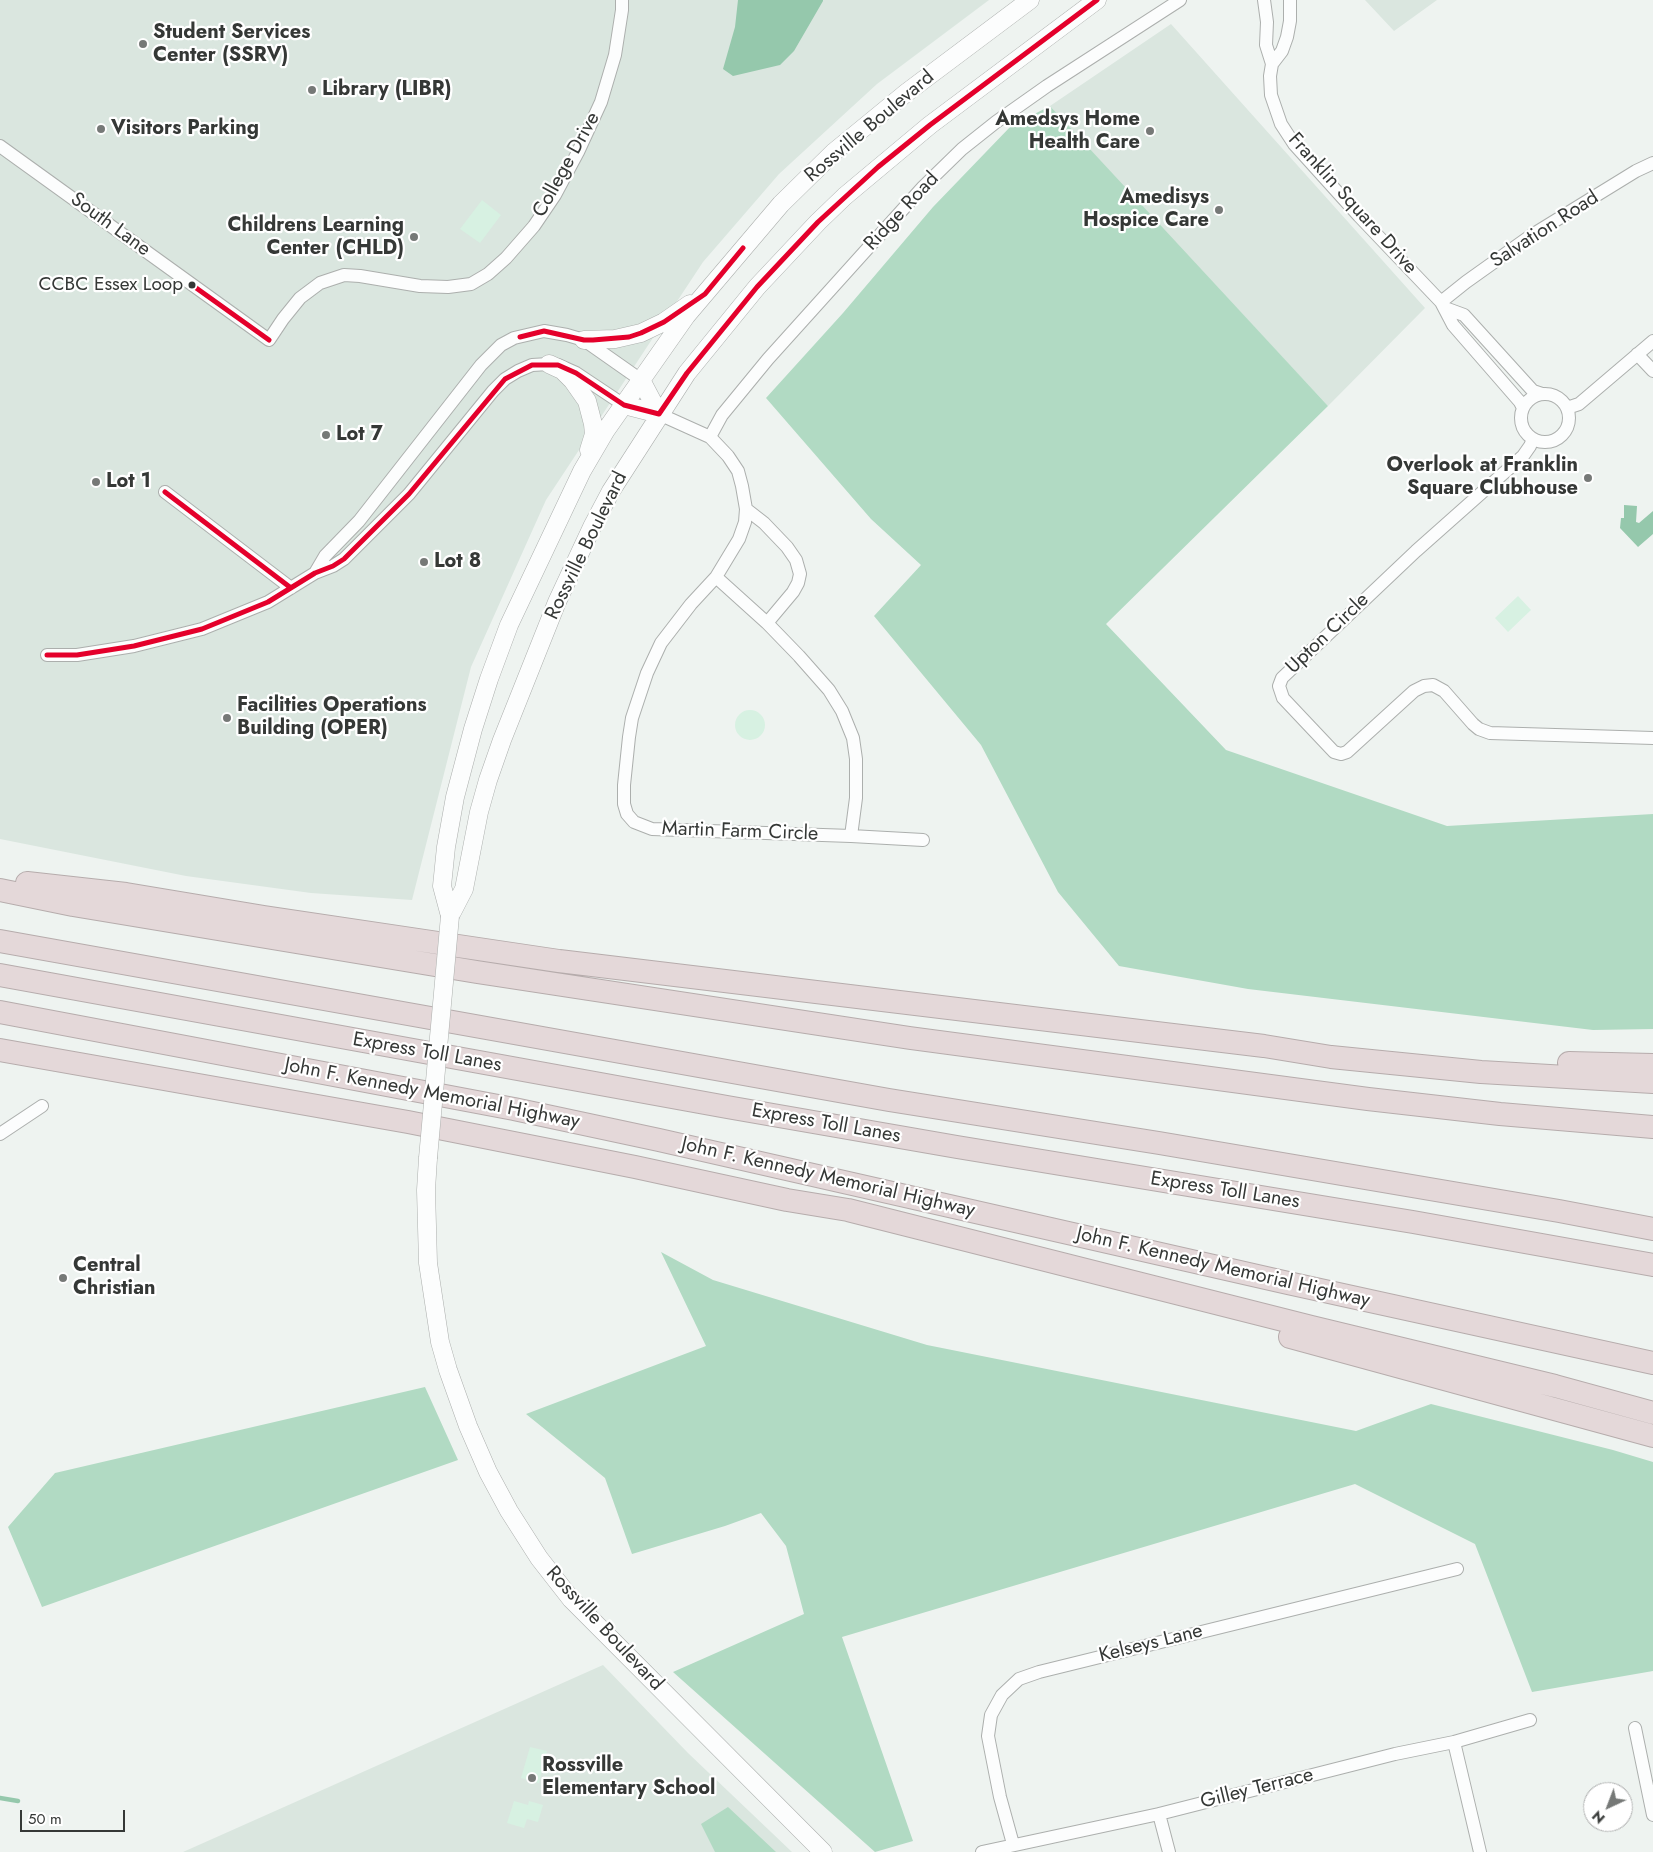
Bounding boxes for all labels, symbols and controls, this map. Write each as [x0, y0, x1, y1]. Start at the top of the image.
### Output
place label: Student Services Center (SSRV) [153, 21, 310, 68]
marker: Student Services Center (SSRV) [137, 38, 149, 50]
street label: Rossville Boulevard [800, 66, 940, 188]
place label: Library (LIBR) [322, 78, 451, 102]
marker: Library (LIBR) [306, 84, 318, 96]
street label: College Drive [528, 108, 606, 222]
place label: Amedsys Home Health Care [995, 108, 1140, 155]
place label: Visitors Parking [111, 117, 259, 141]
marker: Visitors Parking [95, 123, 107, 135]
marker: Amedsys Home Health Care [1144, 125, 1156, 137]
street label: Franklin Square Drive [1282, 129, 1422, 279]
street label: Ridge Road [860, 168, 944, 256]
place label: Amedisys Hospice Care [1083, 186, 1209, 233]
street label: Salvation Road [1486, 186, 1604, 274]
street label: South Lane [65, 188, 155, 262]
marker: Amedisys Hospice Care [1213, 204, 1225, 216]
place label: Childrens Learning Center (CHLD) [228, 214, 404, 261]
marker: Childrens Learning Center (CHLD) [408, 231, 420, 243]
place label: CCBC Essex Loop [39, 274, 183, 296]
marker: CCBC Essex Loop [187, 280, 197, 290]
place label: Lot 7 [336, 423, 383, 447]
marker: Lot 7 [320, 429, 332, 441]
place label: Overlook at Franklin Square Clubhouse [1387, 454, 1578, 501]
street label: Rossville Boulevard [541, 468, 633, 624]
place label: Lot 1 [106, 470, 151, 494]
marker: Overlook at Franklin Square Clubhouse [1582, 472, 1594, 484]
marker: Lot 1 [90, 476, 102, 488]
place label: Lot 8 [434, 550, 481, 574]
marker: Lot 8 [418, 556, 430, 568]
street label: Upton Circle [1282, 589, 1374, 679]
place label: Facilities Operations Building (OPER) [237, 694, 427, 741]
marker: Facilities Operations Building (OPER) [221, 712, 233, 724]
street label: Martin Farm Circle [661, 817, 819, 847]
street label: Express Toll Lanes [351, 1028, 503, 1078]
street label: John F. Kennedy Memorial Highway [282, 1054, 582, 1134]
street label: Express Toll Lanes [750, 1099, 902, 1149]
street label: John F. Kennedy Memorial Highway [679, 1133, 977, 1223]
street label: Express Toll Lanes [1149, 1167, 1301, 1215]
street label: John F. Kennedy Memorial Highway [1074, 1223, 1372, 1313]
place label: Central Christian [73, 1254, 155, 1301]
marker: Central Christian [57, 1272, 69, 1284]
street label: Rossville Boulevard [540, 1562, 668, 1696]
street label: Kelseys Lane [1097, 1620, 1205, 1668]
place label: Rossville Elementary School [542, 1754, 715, 1801]
street label: Gilley Terrace [1198, 1763, 1316, 1815]
marker: Rossville Elementary School [526, 1772, 538, 1784]
north arrow [1583, 1782, 1633, 1832]
scale bar [22, 1800, 128, 1832]
text: N [1588, 1806, 1609, 1828]
text: 50 m [28, 1808, 62, 1830]

